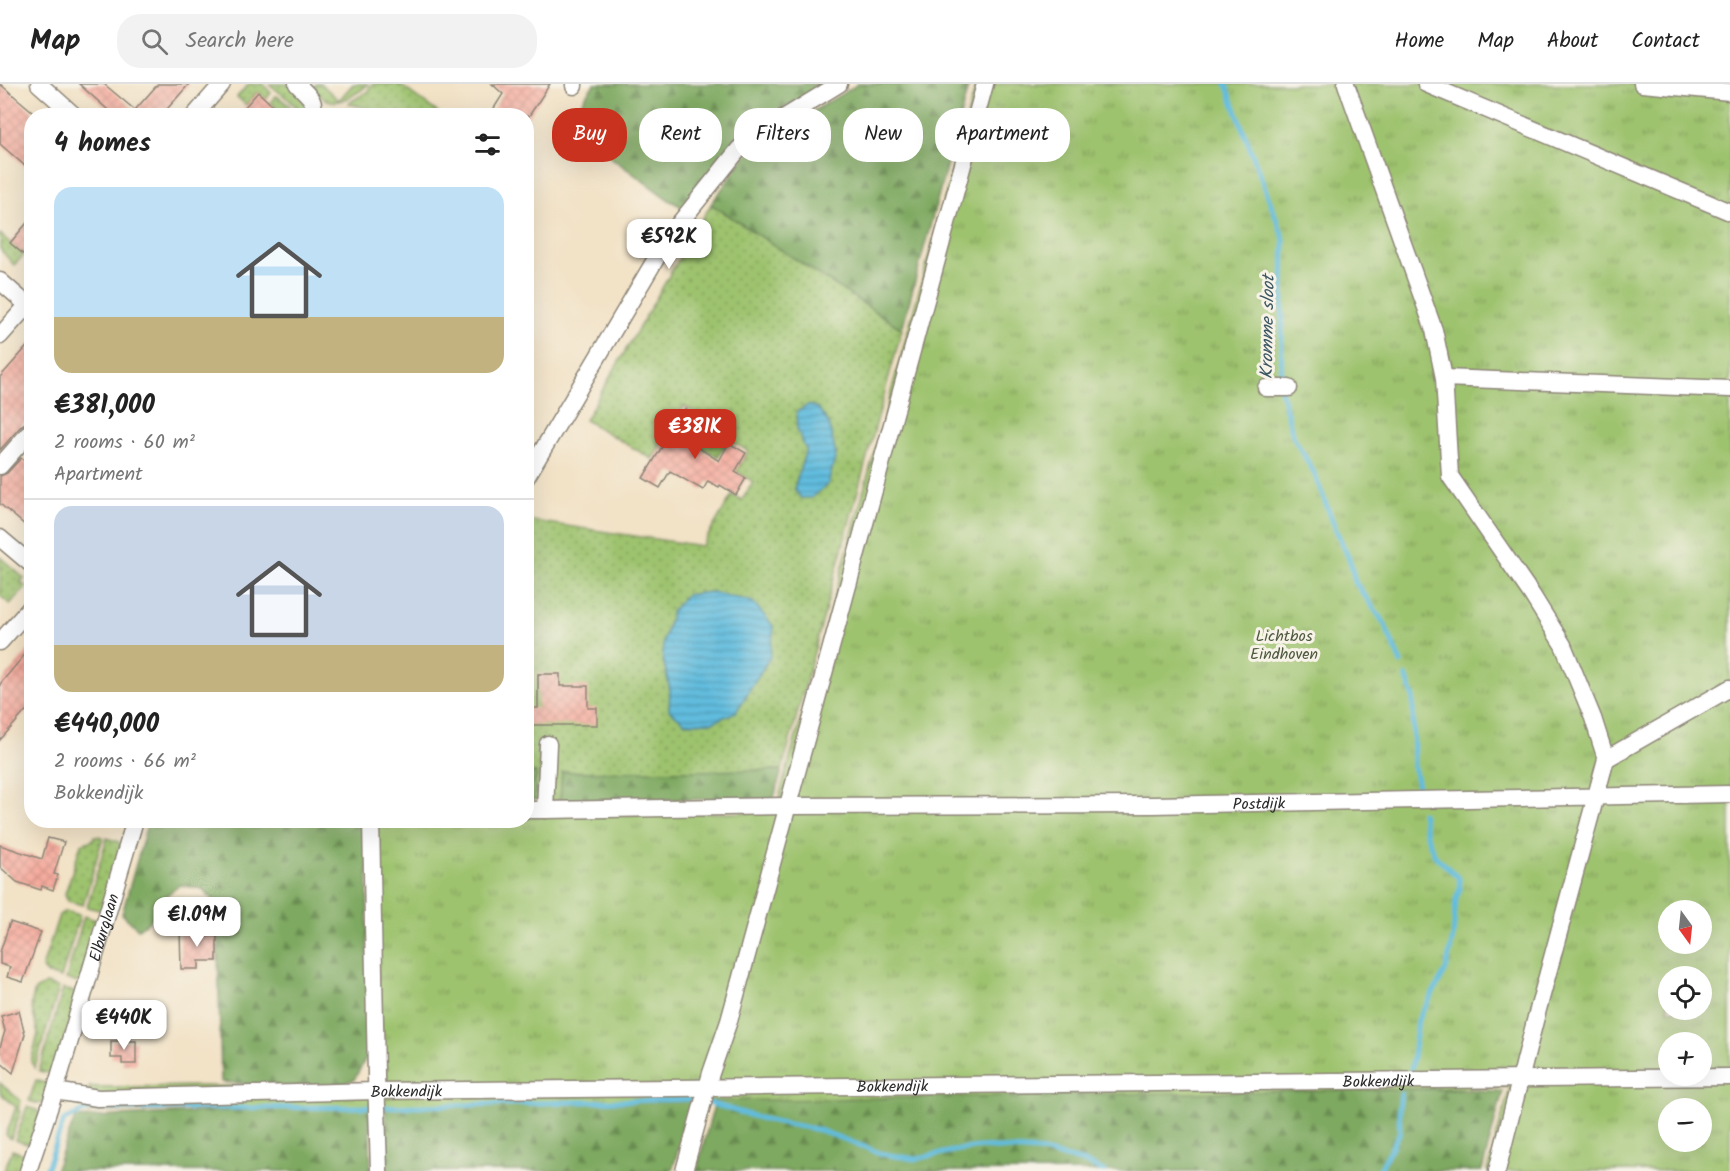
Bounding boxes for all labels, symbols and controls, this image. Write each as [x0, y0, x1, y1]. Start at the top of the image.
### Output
search box [117, 14, 537, 68]
text: Map [30, 19, 81, 64]
text: Search here [186, 24, 294, 59]
icon: search [138, 25, 171, 58]
text: Home [1395, 25, 1444, 58]
text: Map [1477, 25, 1514, 58]
text: About [1547, 25, 1598, 58]
text: Contact [1631, 25, 1700, 58]
chip: Buy [552, 108, 627, 162]
chip: Rent [639, 108, 722, 162]
chip: Filters [734, 108, 831, 162]
chip: New [843, 108, 923, 162]
chip: Apartment [935, 108, 1070, 162]
text: 4 homes [54, 123, 151, 165]
icon: filters [471, 128, 504, 161]
pin: €592K [627, 219, 711, 270]
text: €592K [641, 222, 697, 254]
icon: home [225, 226, 333, 334]
water label: Kromme sloot [1253, 272, 1284, 379]
text: €381,000 [54, 385, 155, 427]
pin: €381K [653, 409, 737, 460]
text: €381K [668, 412, 722, 444]
text: 2 rooms · 60 m² [54, 427, 195, 459]
text: Apartment [54, 459, 143, 491]
icon: home [225, 545, 333, 653]
park label: Lichtbos Eindhoven [1250, 624, 1318, 667]
text: €440,000 [54, 704, 159, 746]
text: 2 rooms · 66 m² [54, 746, 196, 778]
text: Bokkendijk [54, 778, 143, 810]
street label: Postdijk [1233, 791, 1286, 817]
street label: Elburglaan [83, 891, 127, 965]
pin: €1.09M [148, 897, 246, 948]
text: €1.09M [168, 900, 226, 932]
north arrow [1658, 900, 1712, 954]
map controls [1658, 900, 1712, 1152]
button: locate [1658, 966, 1712, 1020]
pin: €440K [82, 1000, 166, 1051]
text: €440K [96, 1003, 152, 1035]
button: + [1658, 1032, 1712, 1086]
street label: Bokkendijk [1342, 1069, 1415, 1095]
street label: Bokkendijk [856, 1074, 929, 1100]
street label: Bokkendijk [370, 1079, 443, 1105]
button: − [1658, 1098, 1712, 1152]

